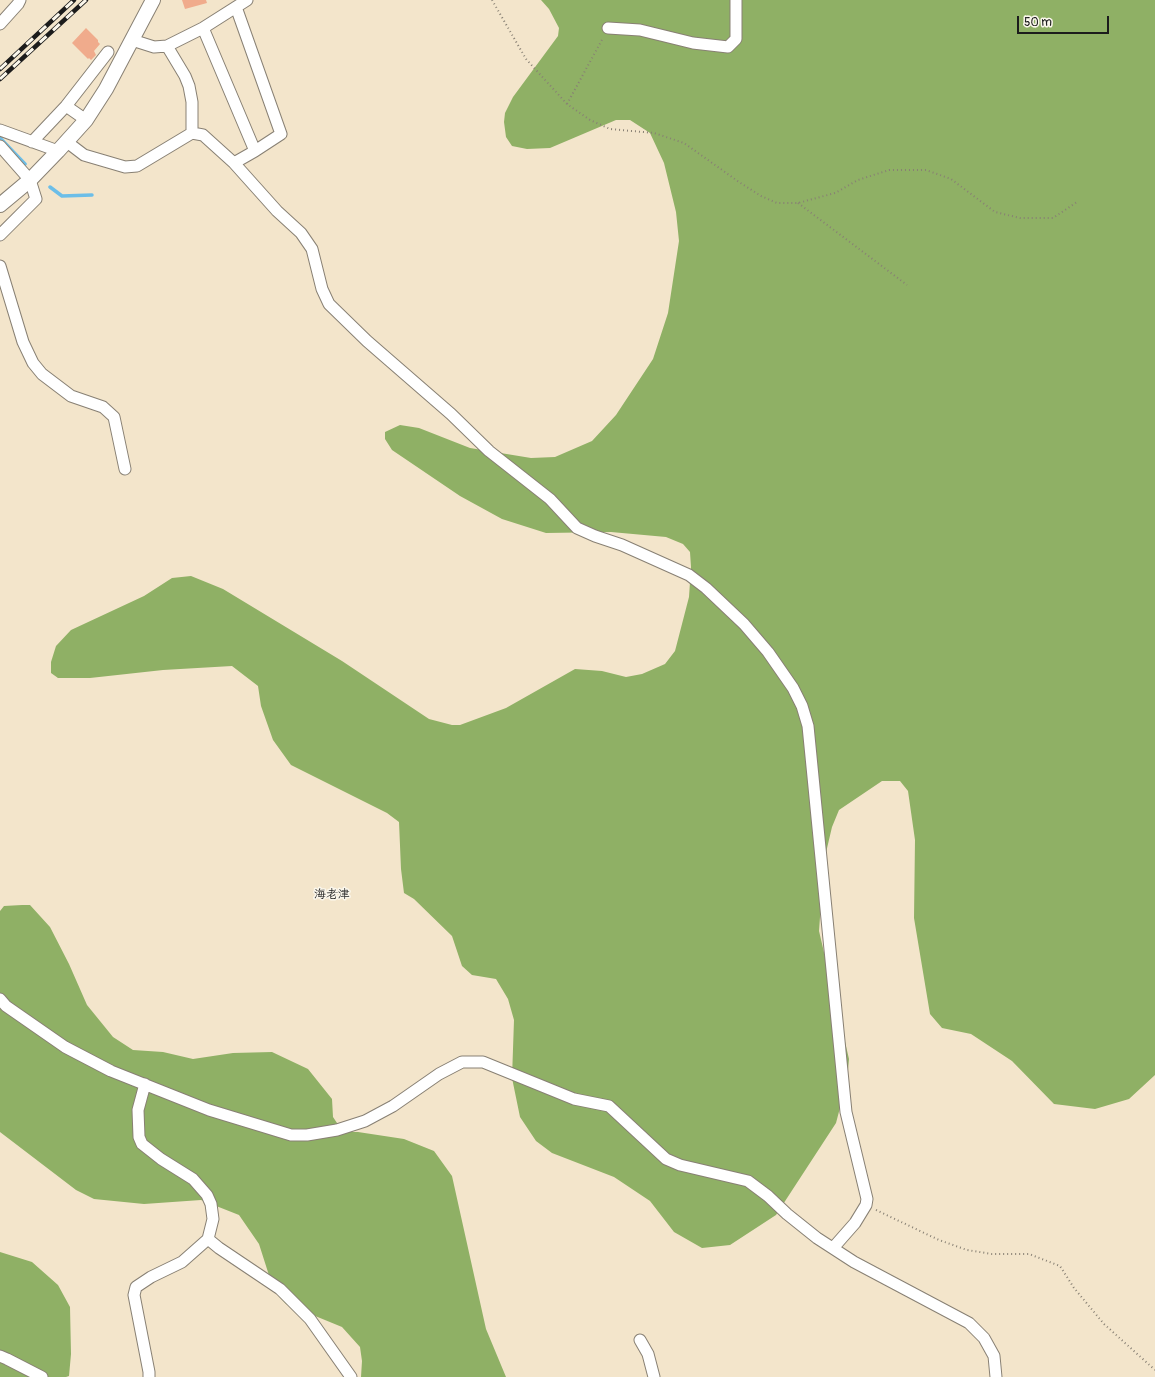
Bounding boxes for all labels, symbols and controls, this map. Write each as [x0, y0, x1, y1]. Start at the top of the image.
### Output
scale bar [1019, 8, 1111, 34]
text: 50 m [1024, 15, 1052, 30]
district label: 海老津 [314, 888, 350, 902]

